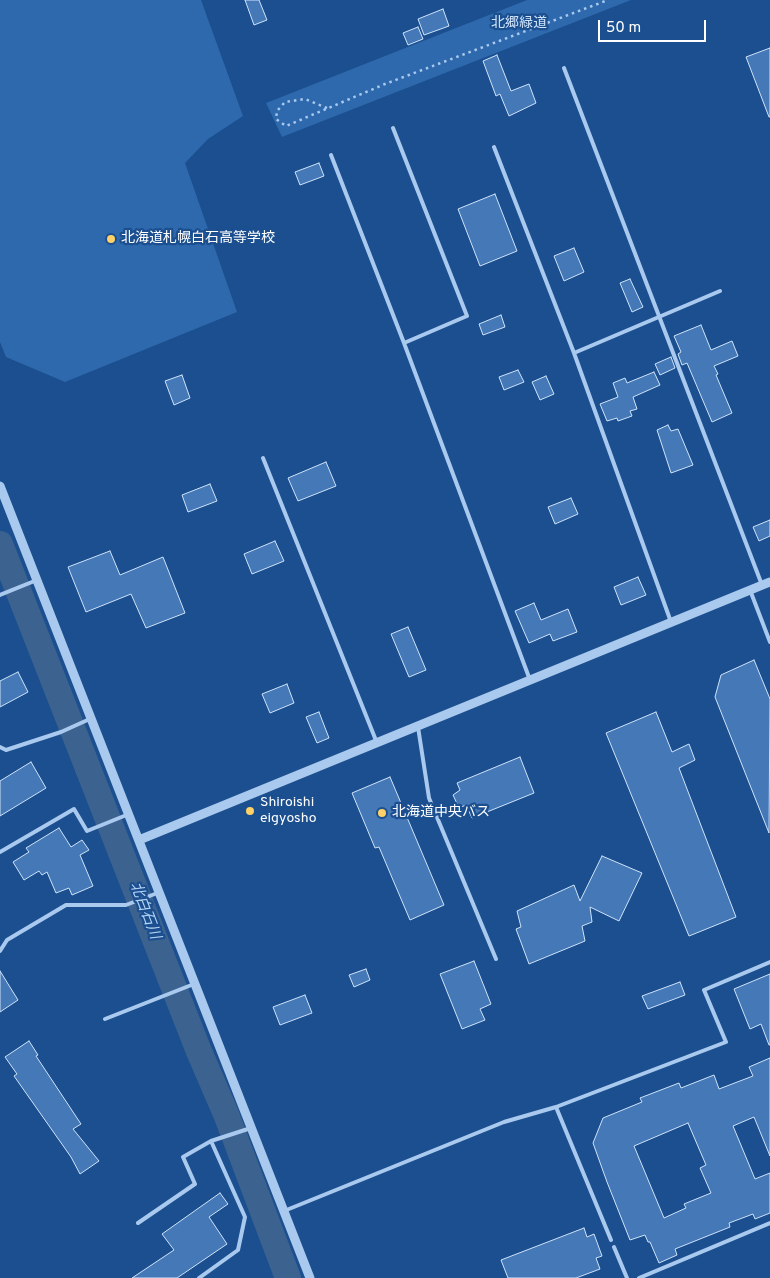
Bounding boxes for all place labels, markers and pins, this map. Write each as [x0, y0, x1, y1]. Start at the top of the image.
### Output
place label: 北海道札幌白石高等学校 [121, 231, 275, 247]
marker: 北海道札幌白石高等学校 [105, 233, 117, 245]
place label: Shiroishi eigyosho [260, 795, 317, 828]
marker: Shiroishi eigyosho [244, 805, 256, 817]
place label: 北海道中央バス [392, 805, 490, 821]
marker: 北海道中央バス [376, 807, 388, 819]

